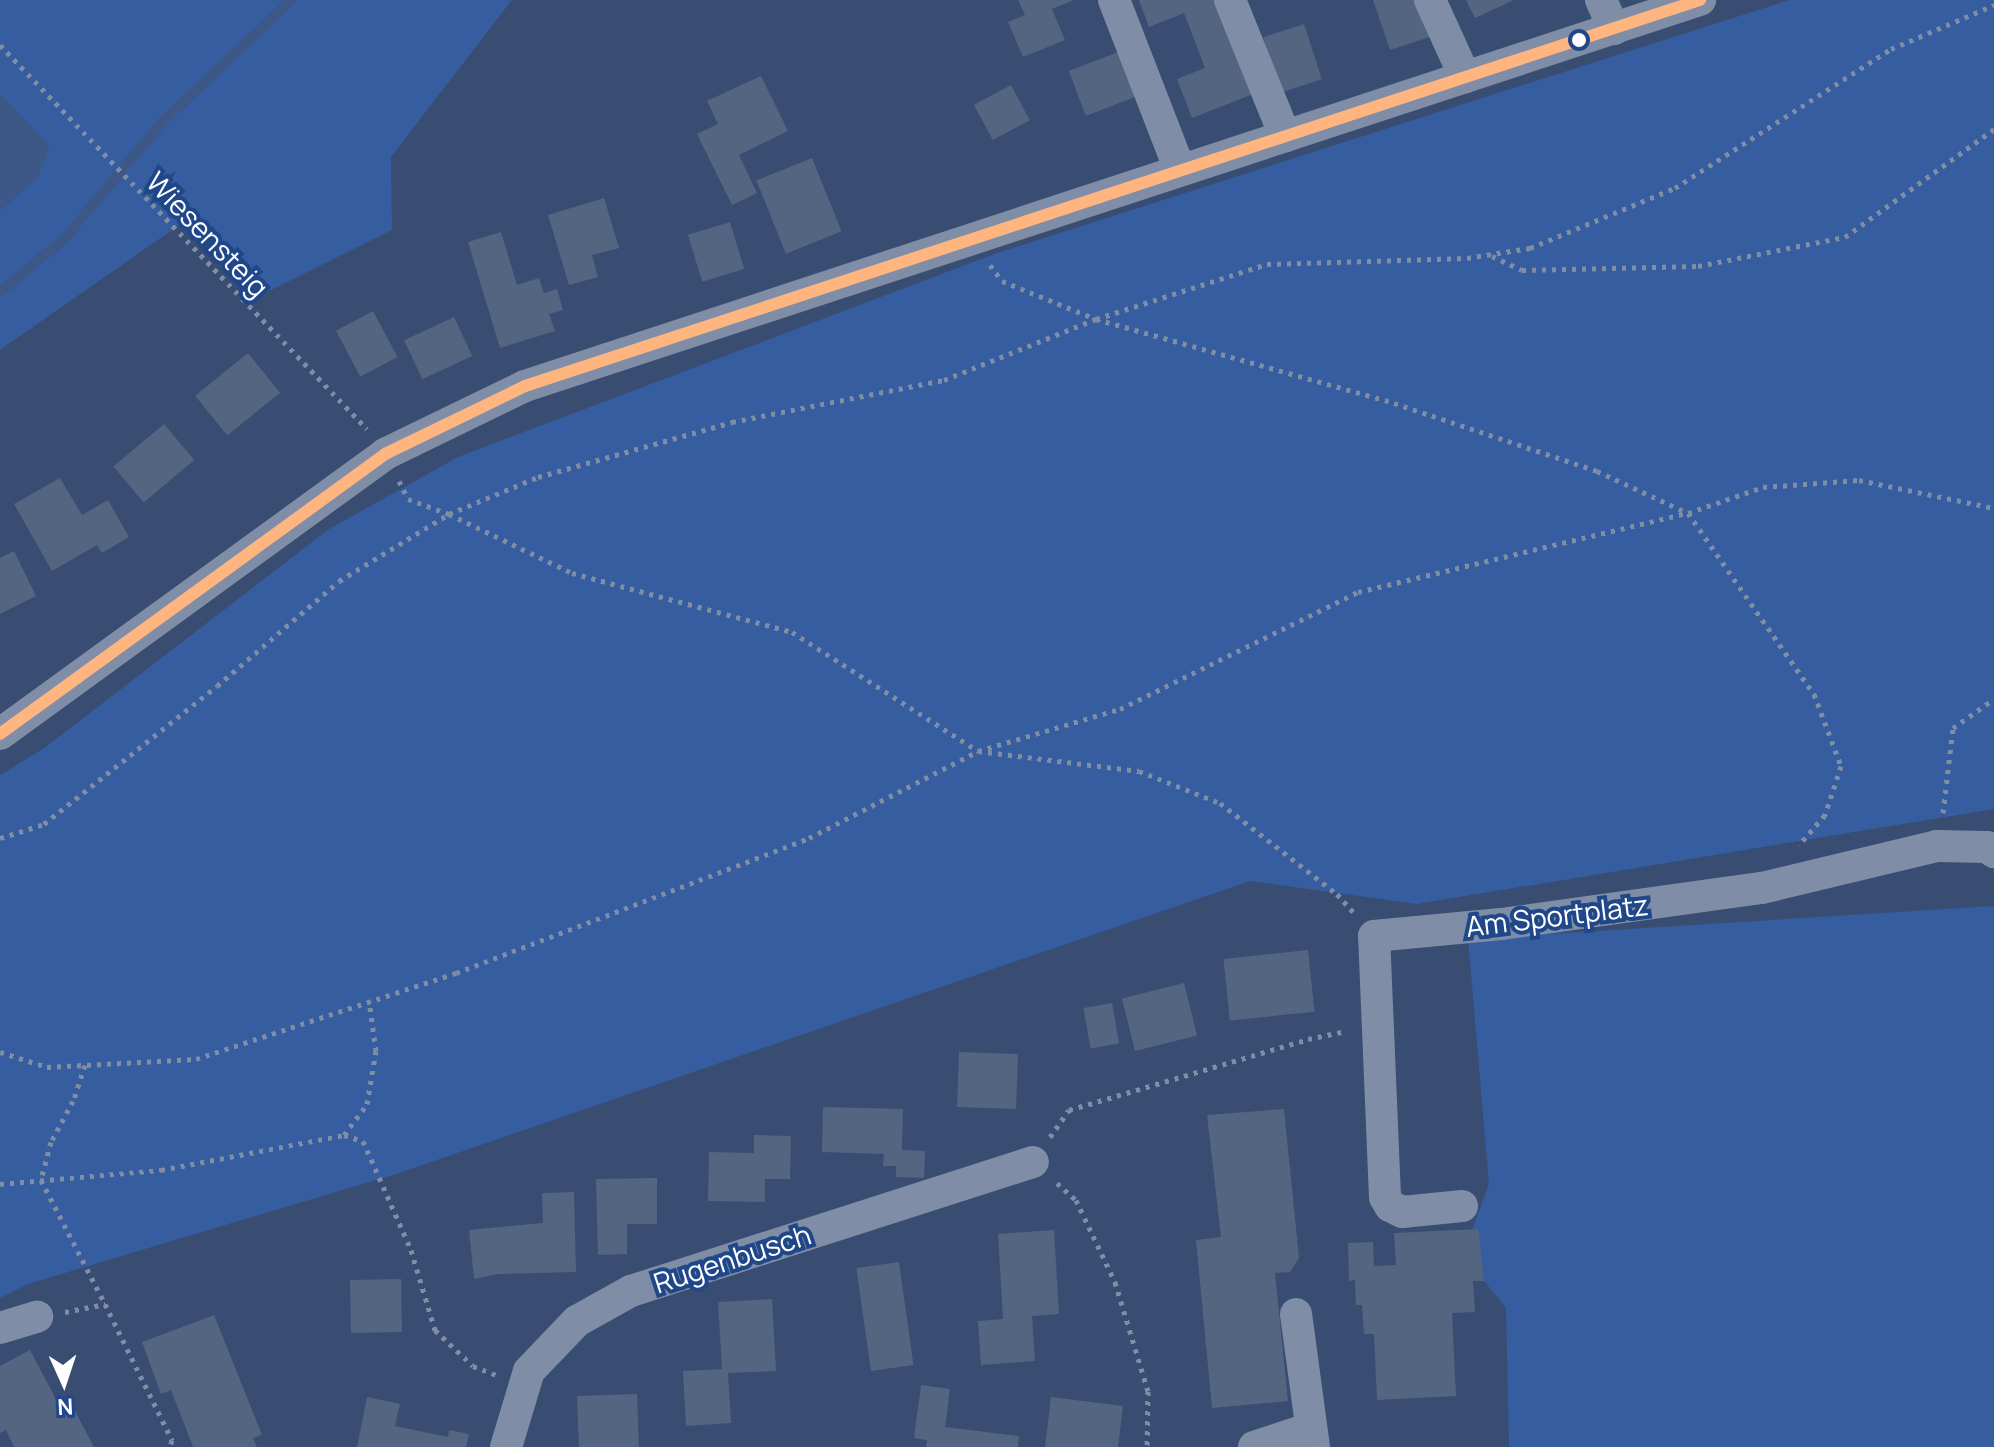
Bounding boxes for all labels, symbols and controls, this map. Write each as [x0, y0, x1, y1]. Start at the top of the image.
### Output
unlabelled marker [1571, 32, 1587, 48]
street label: Wiesensteig [140, 165, 276, 303]
street label: Am Sportplatz [1464, 887, 1650, 943]
street label: Rugenbusch [649, 1217, 815, 1299]
north arrow [24, 1343, 104, 1423]
text: N [57, 1392, 74, 1422]

